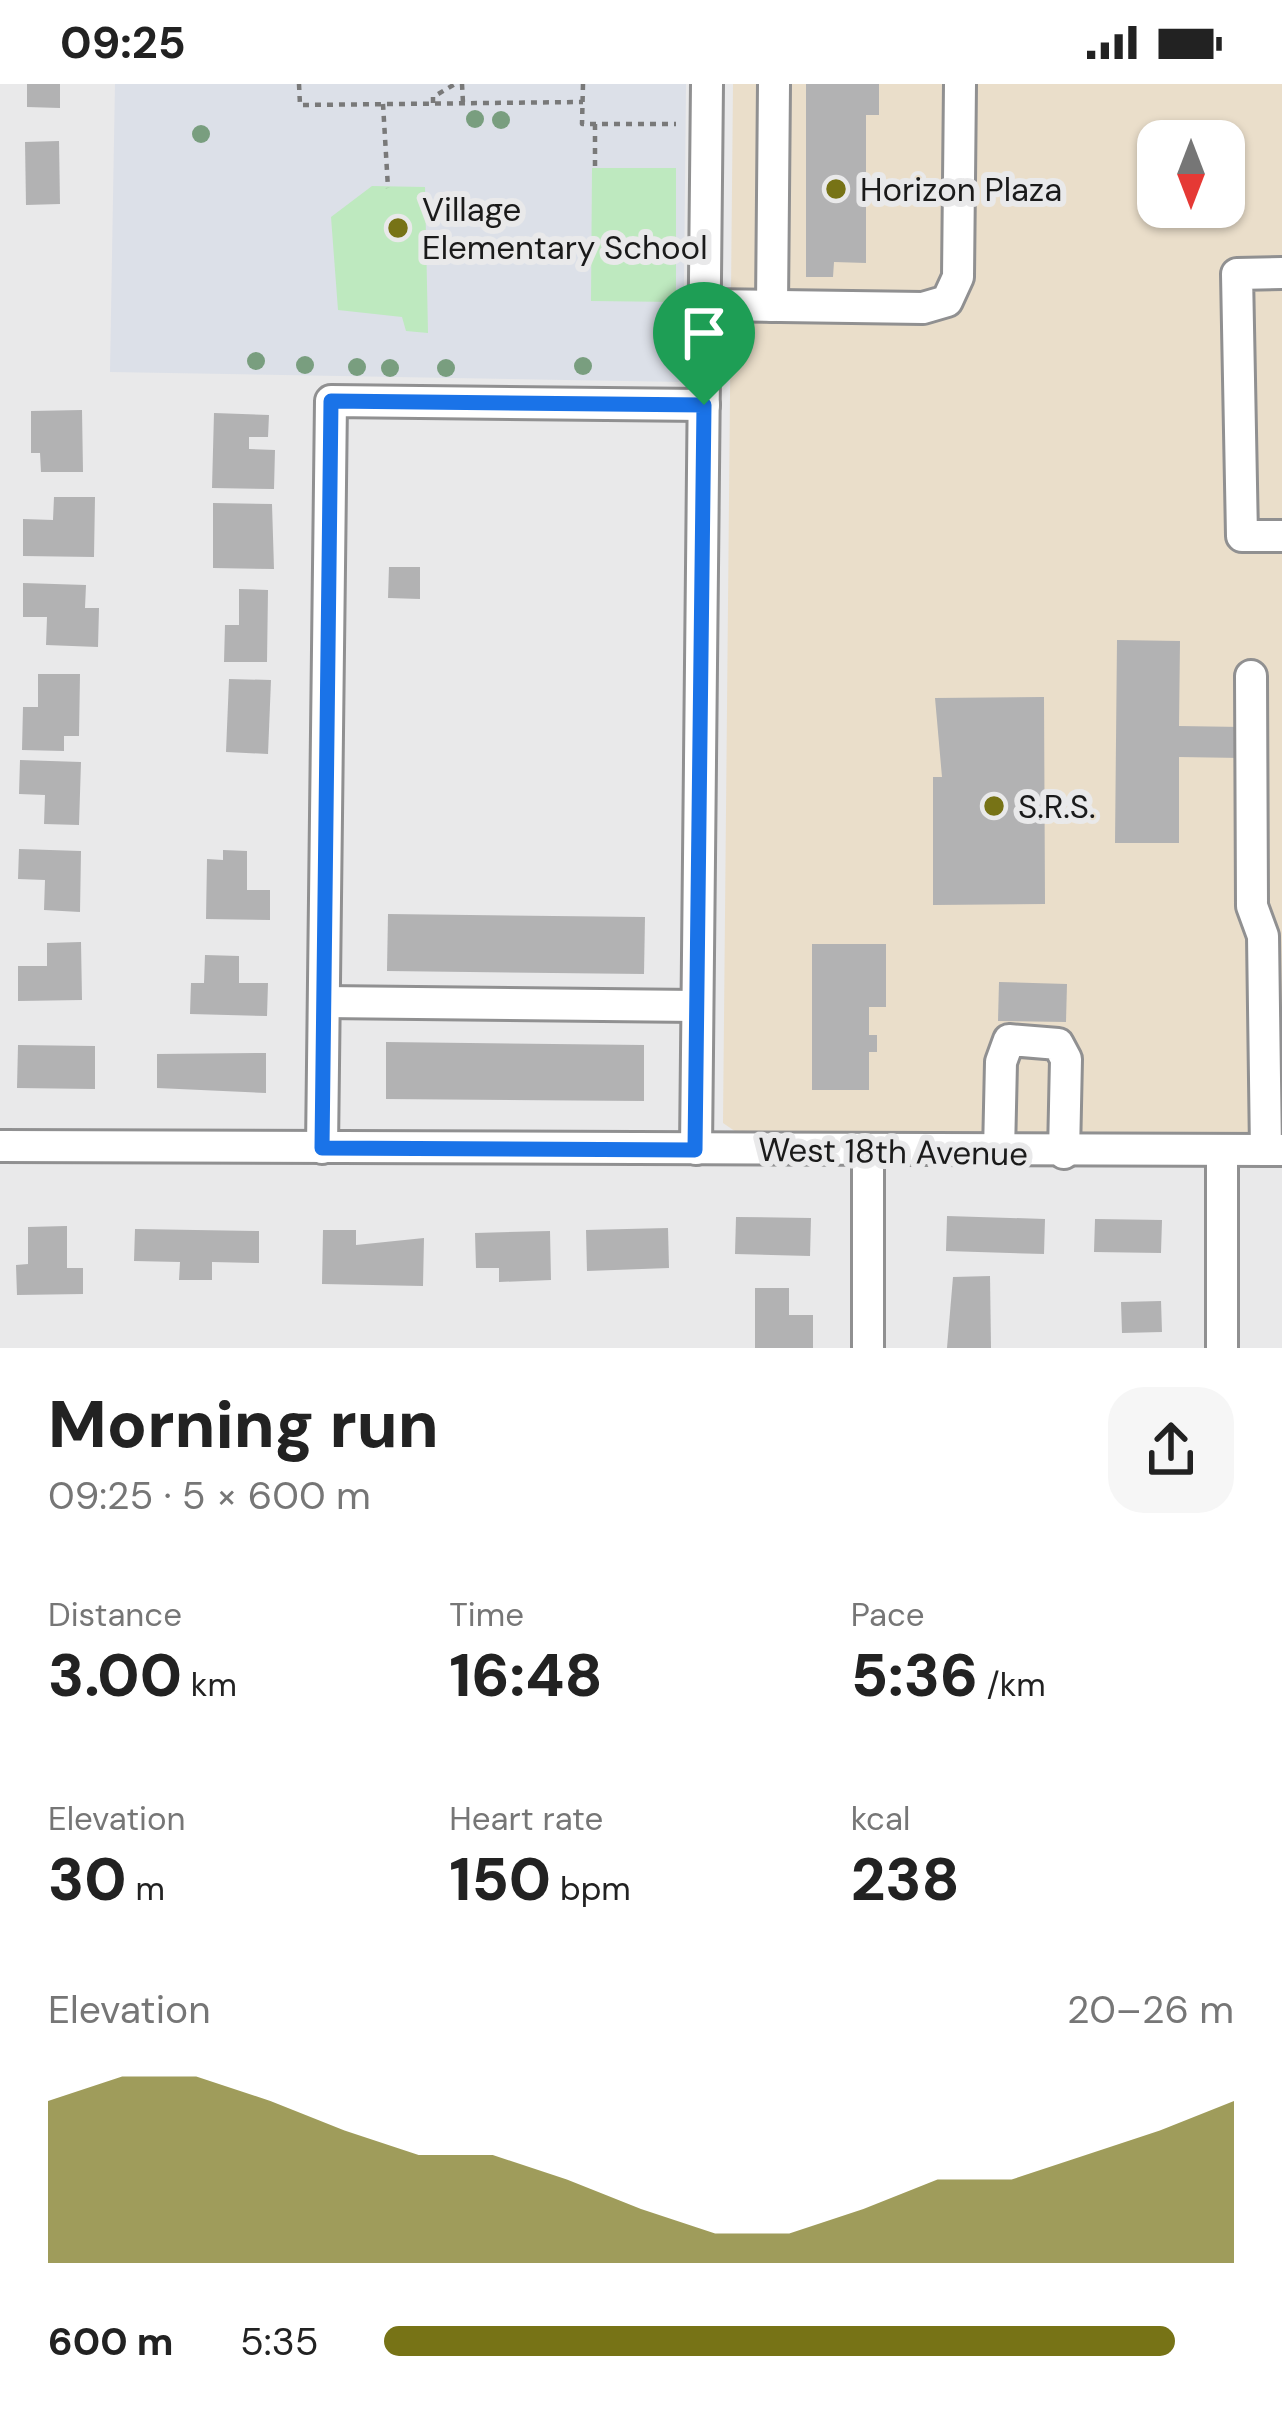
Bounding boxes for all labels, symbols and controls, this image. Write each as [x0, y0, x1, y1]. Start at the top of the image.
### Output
text: 09:25 [60, 13, 186, 72]
north arrow [1137, 120, 1245, 228]
map controls [1137, 120, 1245, 228]
place label: Horizon Plaza [860, 168, 1062, 211]
marker: Horizon Plaza [823, 176, 849, 202]
place label: Village Elementary School [422, 188, 708, 269]
marker: Village Elementary School [385, 215, 411, 241]
pin [653, 282, 755, 405]
icon: arrive [671, 300, 737, 366]
place label: S.R.S. [1018, 785, 1095, 828]
marker: S.R.S. [981, 793, 1007, 819]
street label: West 18th Avenue [758, 1128, 1028, 1175]
text: Morning run [48, 1382, 439, 1467]
button: share [1108, 1387, 1234, 1513]
text: 09:25 · 5 × 600 m [48, 1470, 371, 1521]
text: Distance [48, 1593, 182, 1636]
text: Time [449, 1593, 524, 1636]
text: Pace [851, 1593, 925, 1636]
text: 3.00 [48, 1636, 182, 1715]
text: 16:48 [449, 1636, 603, 1715]
text: 5:36 [851, 1636, 978, 1715]
text: km [182, 1663, 237, 1706]
text: /km [978, 1663, 1046, 1706]
text: Elevation [48, 1797, 186, 1840]
text: Heart rate [449, 1797, 603, 1840]
text: kcal [851, 1797, 910, 1840]
text: 30 [48, 1840, 127, 1919]
text: 150 [449, 1840, 551, 1919]
text: 238 [851, 1840, 960, 1919]
text: m [127, 1867, 165, 1910]
text: bpm [551, 1867, 631, 1910]
text: Elevation [48, 1984, 211, 2035]
text: 20–26 m [1067, 1984, 1234, 2035]
text: 600 m [48, 2316, 174, 2367]
text: 5:35 [240, 2316, 319, 2367]

